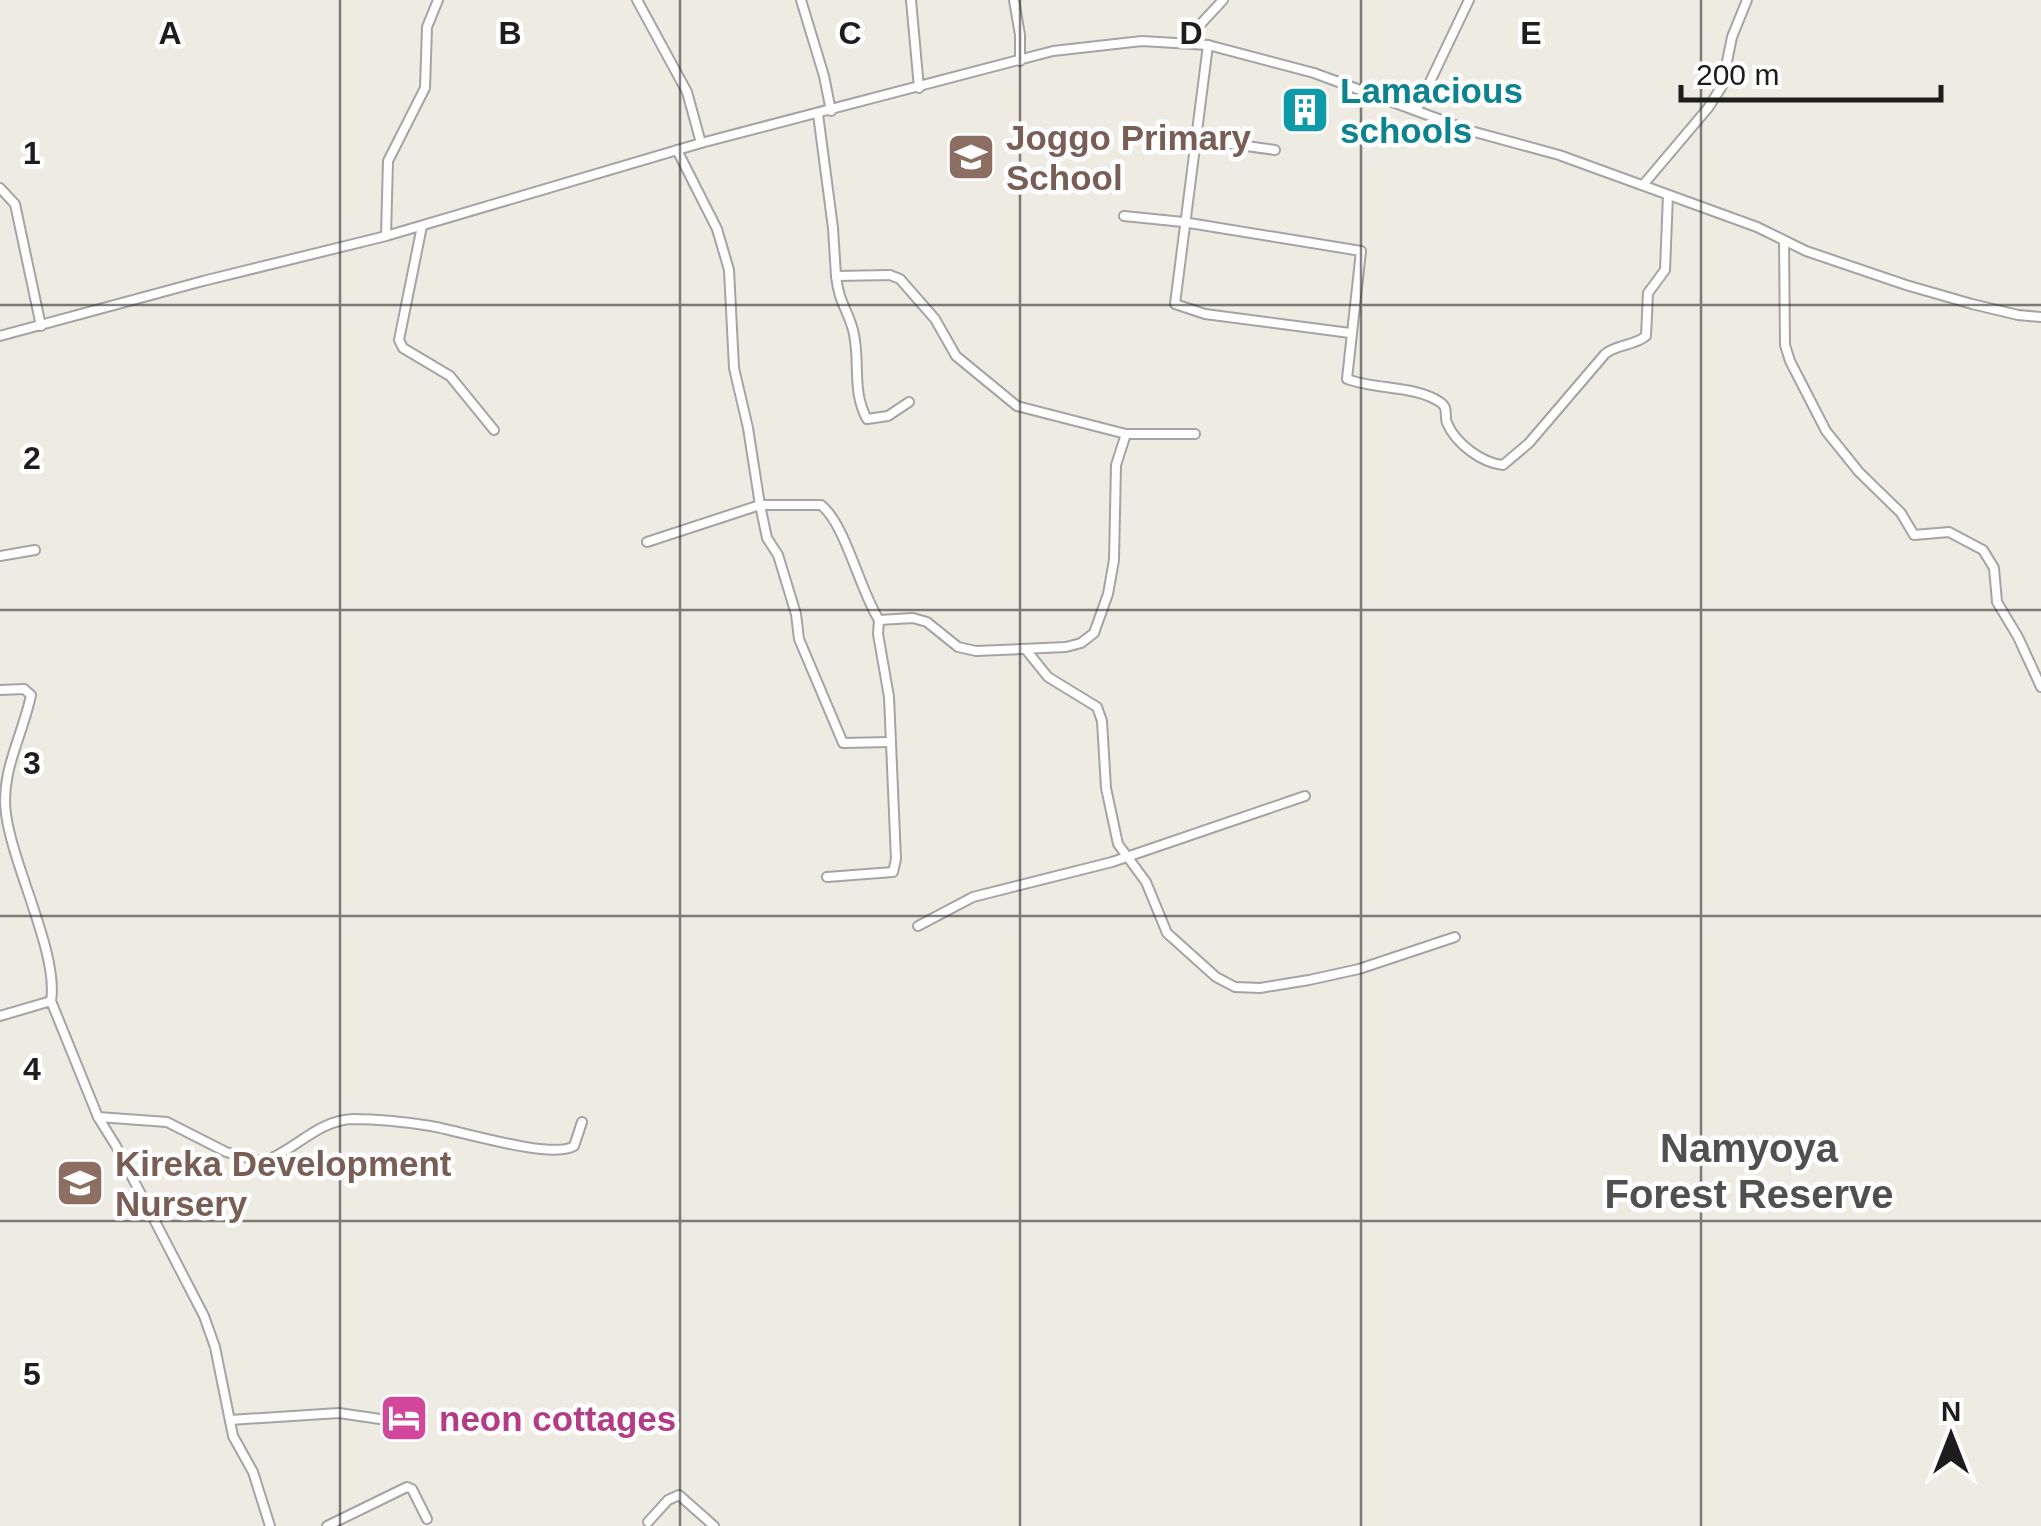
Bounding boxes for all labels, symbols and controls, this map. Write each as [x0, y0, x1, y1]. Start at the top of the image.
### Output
text: A [158, 15, 182, 51]
text: B [498, 15, 522, 51]
text: C [838, 15, 862, 51]
text: D [1179, 15, 1203, 51]
text: E [1520, 15, 1542, 51]
scale bar [1681, 40, 1941, 102]
text: 200 m [1696, 58, 1779, 91]
place label: Lamacious schools [1340, 71, 1523, 150]
building icon: Lamacious schools [1279, 84, 1331, 136]
place label: Joggo Primary School [1006, 118, 1252, 197]
school or university icon: Joggo Primary School [945, 131, 997, 183]
text: 1 [23, 135, 41, 171]
text: 2 [23, 440, 41, 476]
text: 3 [23, 745, 41, 781]
text: 4 [23, 1051, 41, 1087]
district label: Namyoya Forest Reserve [1604, 1126, 1894, 1216]
place label: Kireka Development Nursery [115, 1144, 452, 1223]
school or university icon: Kireka Development Nursery [54, 1157, 106, 1209]
text: 5 [23, 1356, 41, 1392]
north arrow [1901, 1386, 2001, 1486]
hotel icon: neon cottages [378, 1392, 430, 1444]
text: N [1941, 1396, 1961, 1427]
place label: neon cottages [439, 1399, 676, 1438]

